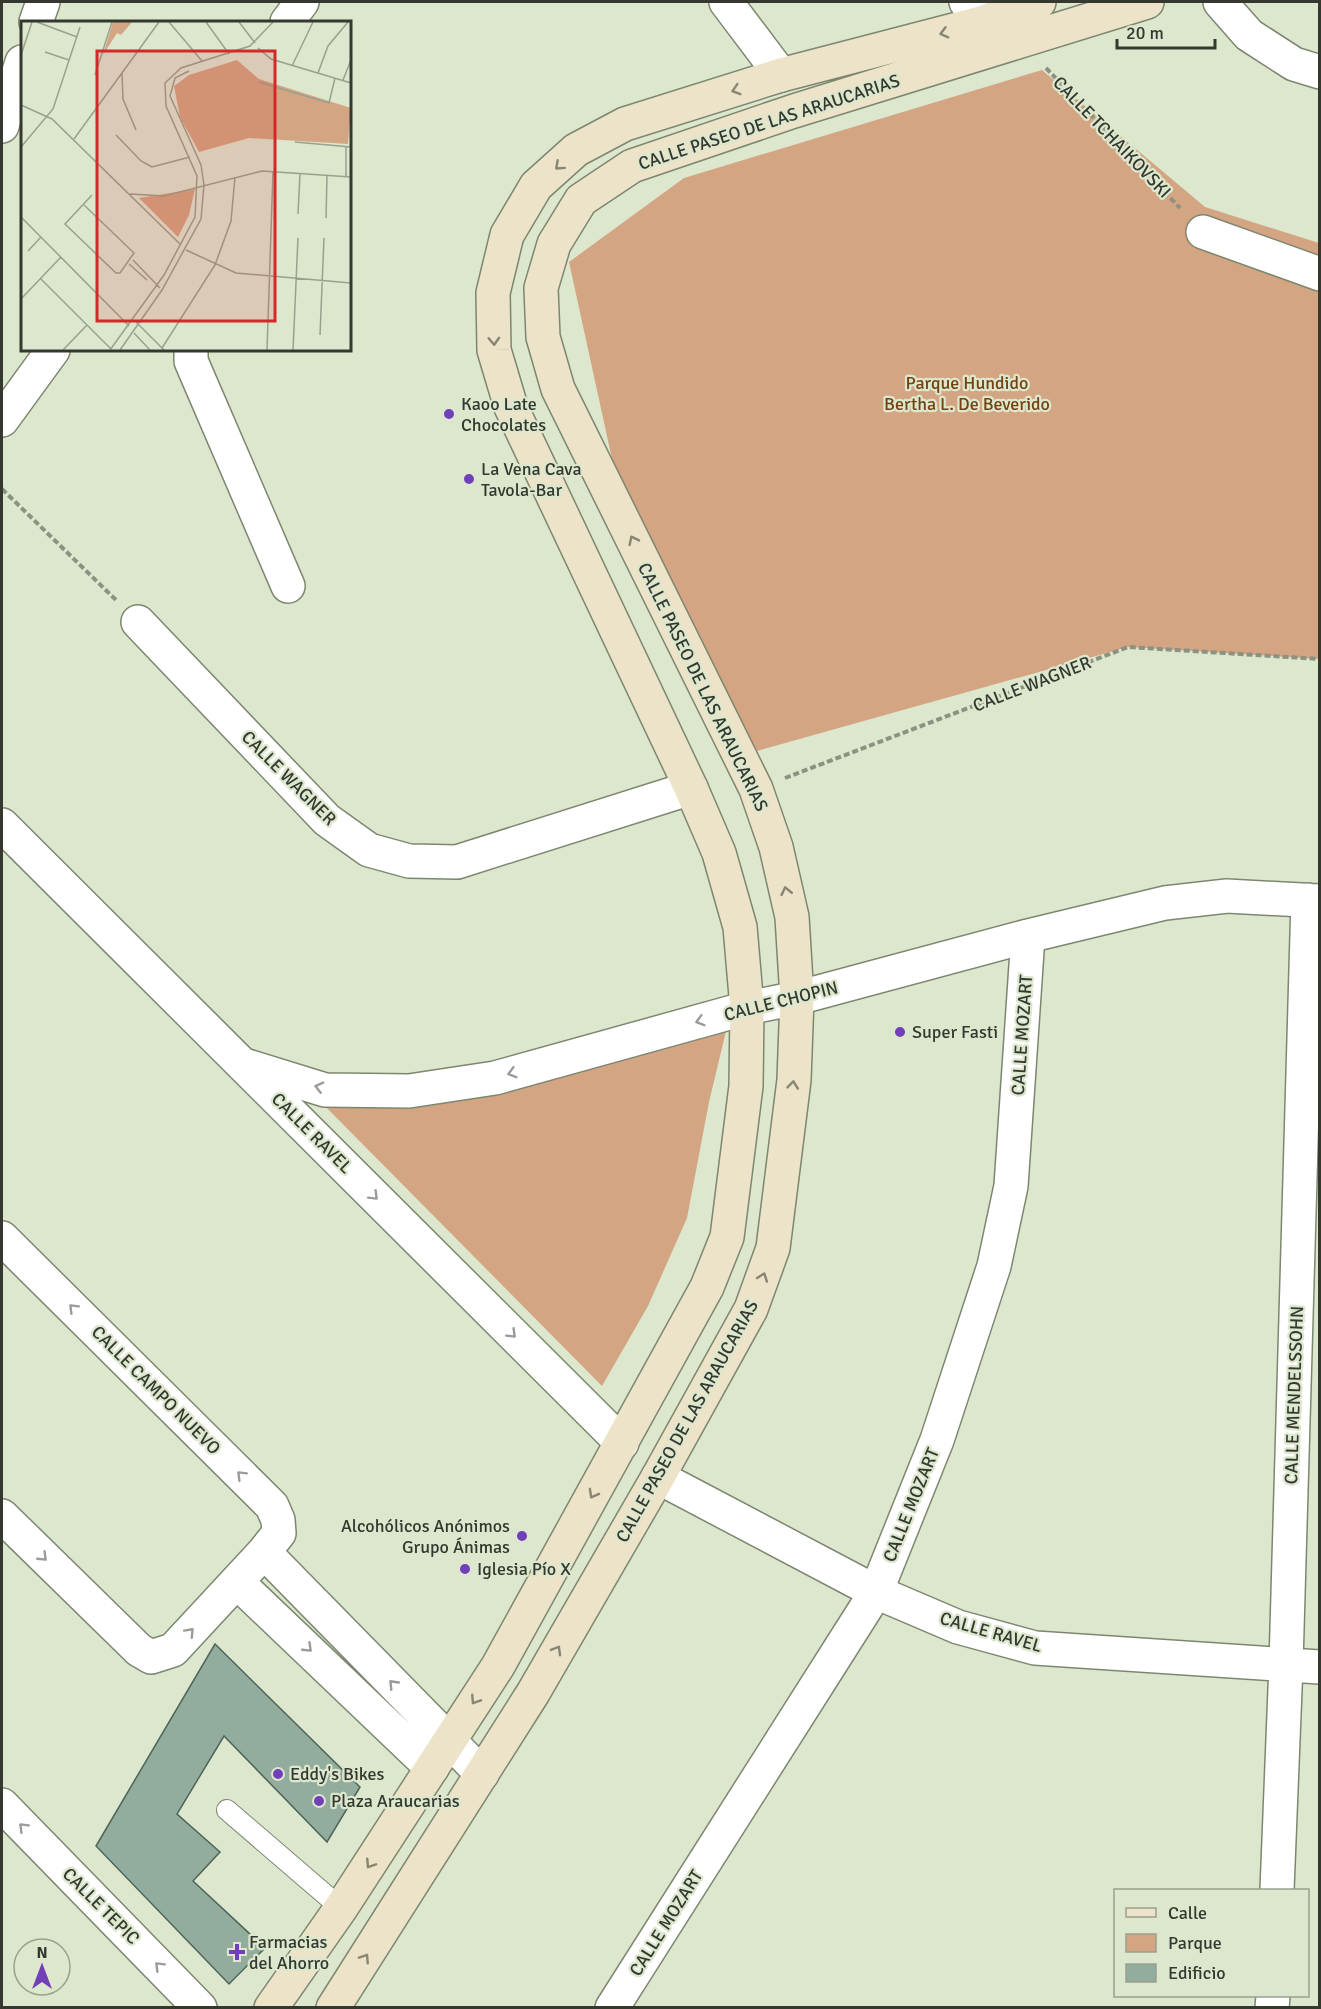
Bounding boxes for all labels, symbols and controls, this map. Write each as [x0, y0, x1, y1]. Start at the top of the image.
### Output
scale bar [1117, 12, 1214, 50]
inset map [21, 21, 351, 351]
text: 20 m [1126, 22, 1164, 44]
one-way arrow [939, 25, 949, 38]
street label: CALLE PASEO DE LAS ARAUCARIAS [635, 69, 903, 175]
street label: CALLE TCHAIKOVSKI [1048, 72, 1176, 202]
one-way arrow [731, 82, 742, 95]
one-way arrow [555, 159, 565, 170]
one-way arrow [488, 337, 501, 346]
park label: Parque Hundido Bertha L. De Beverido [884, 372, 1050, 415]
place label: Kaoo Late Chocolates [461, 393, 546, 436]
marker: Kaoo Late Chocolates [442, 407, 456, 421]
place label: La Vena Cava Tavola-Bar [481, 458, 582, 501]
marker: La Vena Cava Tavola-Bar [462, 472, 476, 486]
one-way arrow [629, 536, 640, 547]
street label: CALLE PASEO DE LAS ARAUCARIAS [633, 559, 773, 815]
street label: CALLE WAGNER [970, 651, 1094, 717]
street label: CALLE WAGNER [237, 726, 341, 830]
one-way arrow [780, 886, 793, 896]
street label: CALLE MOZART [1007, 974, 1037, 1096]
street label: CALLE CHOPIN [722, 976, 840, 1026]
one-way arrow [695, 1014, 705, 1026]
place label: Super Fasti [912, 1021, 998, 1043]
marker: Super Fasti [893, 1025, 907, 1039]
one-way arrow [507, 1066, 518, 1078]
one-way arrow [786, 1080, 799, 1090]
one-way arrow [314, 1082, 324, 1095]
street label: CALLE RAVEL [267, 1088, 357, 1178]
one-way arrow [367, 1188, 378, 1199]
one-way arrow [755, 1272, 768, 1283]
street label: CALLE PASEO DE LAS ARAUCARIAS [611, 1296, 763, 1546]
one-way arrow [69, 1305, 80, 1316]
street label: CALLE MENDELSSOHN [1280, 1305, 1308, 1485]
street label: CALLE CAMPO NUEVO [87, 1321, 225, 1459]
one-way arrow [505, 1326, 516, 1337]
street label: CALLE MOZART [878, 1445, 944, 1565]
one-way arrow [238, 1472, 249, 1483]
one-way arrow [589, 1488, 600, 1499]
place label: Alcohólicos Anónimos Grupo Ánimas [341, 1515, 510, 1558]
marker: Alcohólicos Anónimos Grupo Ánimas [515, 1529, 529, 1543]
one-way arrow [36, 1550, 47, 1561]
place label: Iglesia Pío X [477, 1558, 571, 1580]
marker: Iglesia Pío X [458, 1562, 472, 1576]
street label: CALLE RAVEL [937, 1607, 1045, 1657]
one-way arrow [183, 1628, 194, 1638]
one-way arrow [301, 1641, 312, 1652]
one-way arrow [550, 1646, 561, 1656]
one-way arrow [390, 1681, 401, 1692]
one-way arrow [471, 1694, 483, 1704]
place label: Eddy's Bikes [290, 1763, 384, 1785]
marker: Eddy's Bikes [271, 1767, 285, 1781]
place label: Plaza Araucarias [331, 1790, 460, 1812]
marker: Plaza Araucarias [312, 1794, 326, 1808]
one-way arrow [19, 1823, 30, 1834]
one-way arrow [365, 1858, 377, 1868]
street label: CALLE TEPIC [58, 1863, 144, 1949]
street label: CALLE MOZART [625, 1866, 707, 1980]
legend [1114, 1889, 1309, 1997]
text: Calle [1168, 1902, 1207, 1924]
place label: Farmacias del Ahorro [249, 1931, 329, 1974]
text: Parque [1168, 1932, 1222, 1954]
north arrow [12, 1937, 72, 1997]
text: N [36, 1943, 48, 1963]
marker: Farmacias del Ahorro [230, 1945, 244, 1959]
one-way arrow [358, 1954, 369, 1965]
one-way arrow [156, 1962, 167, 1973]
text: Edificio [1168, 1962, 1226, 1984]

